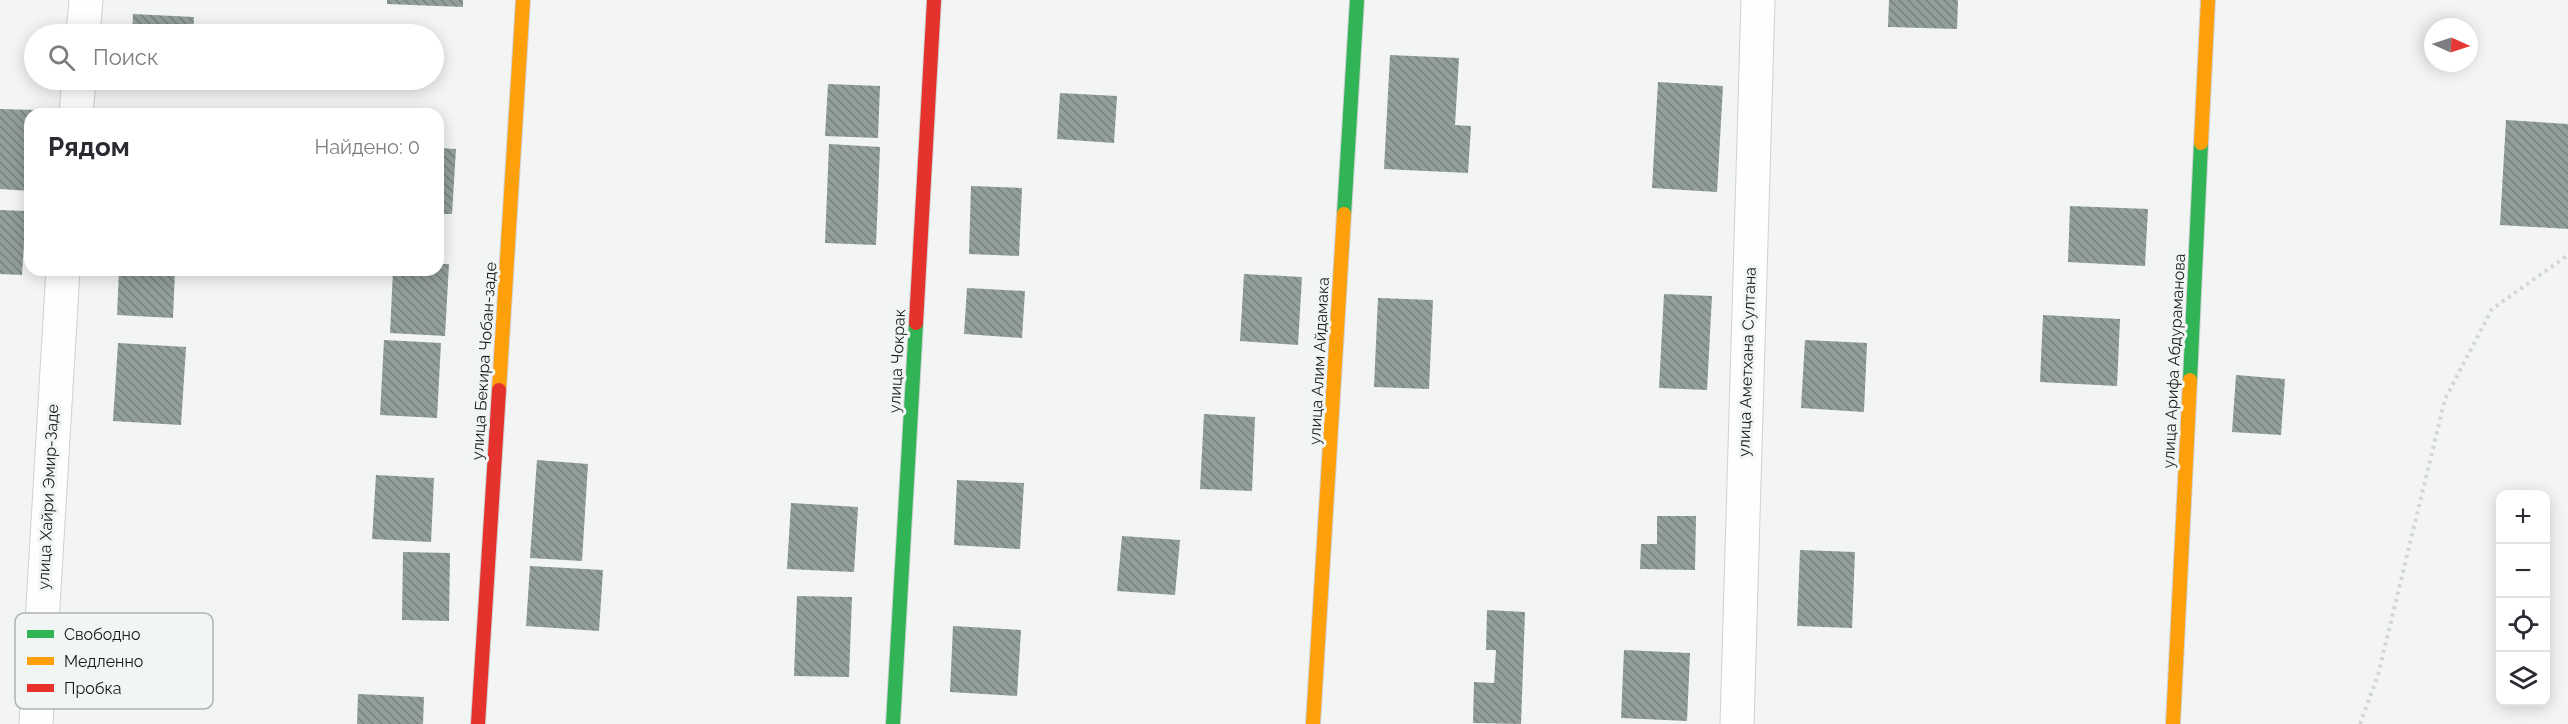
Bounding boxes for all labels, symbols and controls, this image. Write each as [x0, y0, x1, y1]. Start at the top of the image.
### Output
north arrow [2424, 18, 2478, 72]
search box [24, 24, 444, 90]
icon: search [45, 41, 78, 74]
text: Поиск [93, 44, 158, 70]
text: Рядом [48, 132, 130, 162]
text: Найдено: 0 [315, 135, 420, 159]
street label: улица Арифа Абдураманова [2159, 253, 2189, 469]
street label: улица Бекира Чобан-заде [468, 261, 500, 461]
street label: улица Аметхана Султана [1734, 267, 1760, 457]
street label: улица Алим Айдамака [1305, 276, 1333, 446]
street label: улица Чокрак [885, 308, 909, 414]
street label: улица Хайри Эмир-Заде [34, 404, 62, 590]
map controls [2496, 490, 2550, 706]
button: + [2496, 490, 2550, 544]
button: − [2496, 544, 2550, 598]
button: locate [2496, 598, 2550, 652]
legend [15, 613, 213, 709]
text: Свободно [64, 625, 140, 644]
text: Медленно [64, 652, 143, 671]
button: layers [2496, 652, 2550, 706]
text: Пробка [64, 679, 122, 698]

